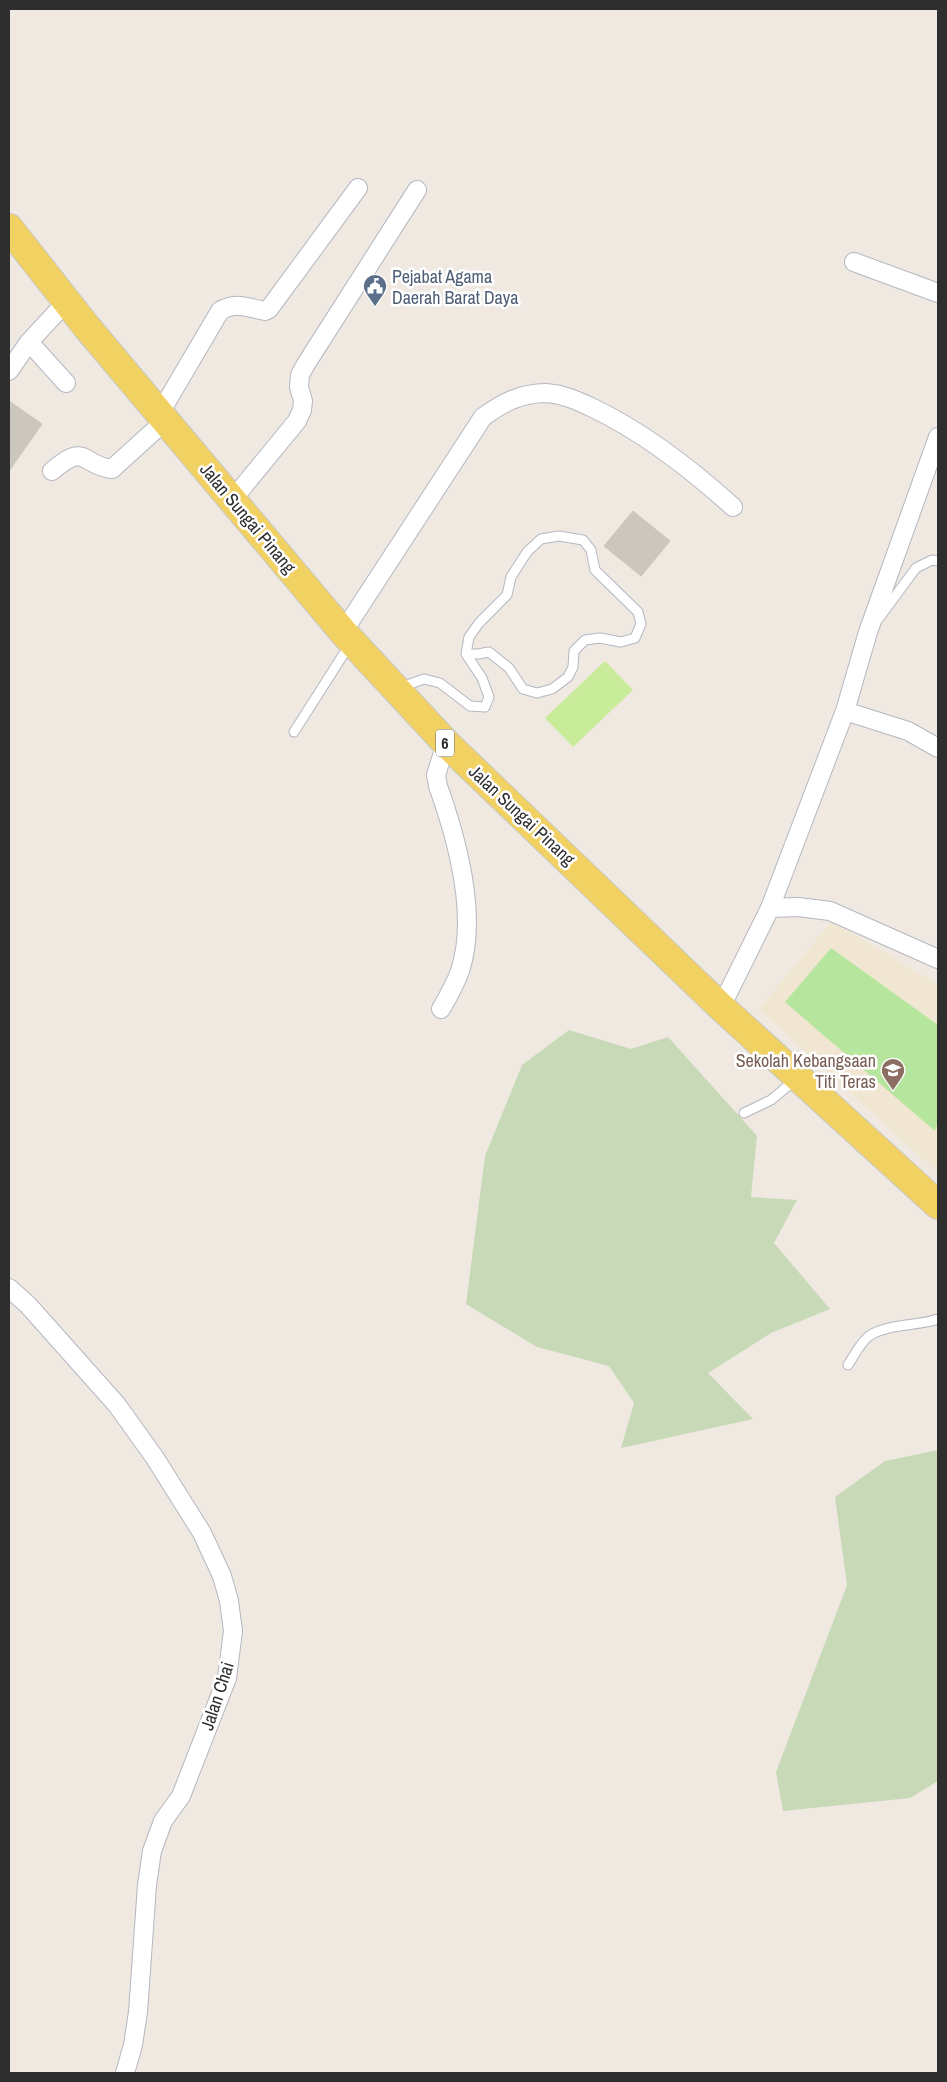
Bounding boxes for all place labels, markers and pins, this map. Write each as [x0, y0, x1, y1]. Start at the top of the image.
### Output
place label: Pejabat Agama Daerah Barat Daya [392, 264, 518, 310]
public building icon: Pejabat Agama Daerah Barat Daya [362, 273, 388, 307]
place label: Sekolah Kebangsaan Titi Teras [736, 1048, 876, 1094]
school or university icon: Sekolah Kebangsaan Titi Teras [880, 1057, 906, 1091]

